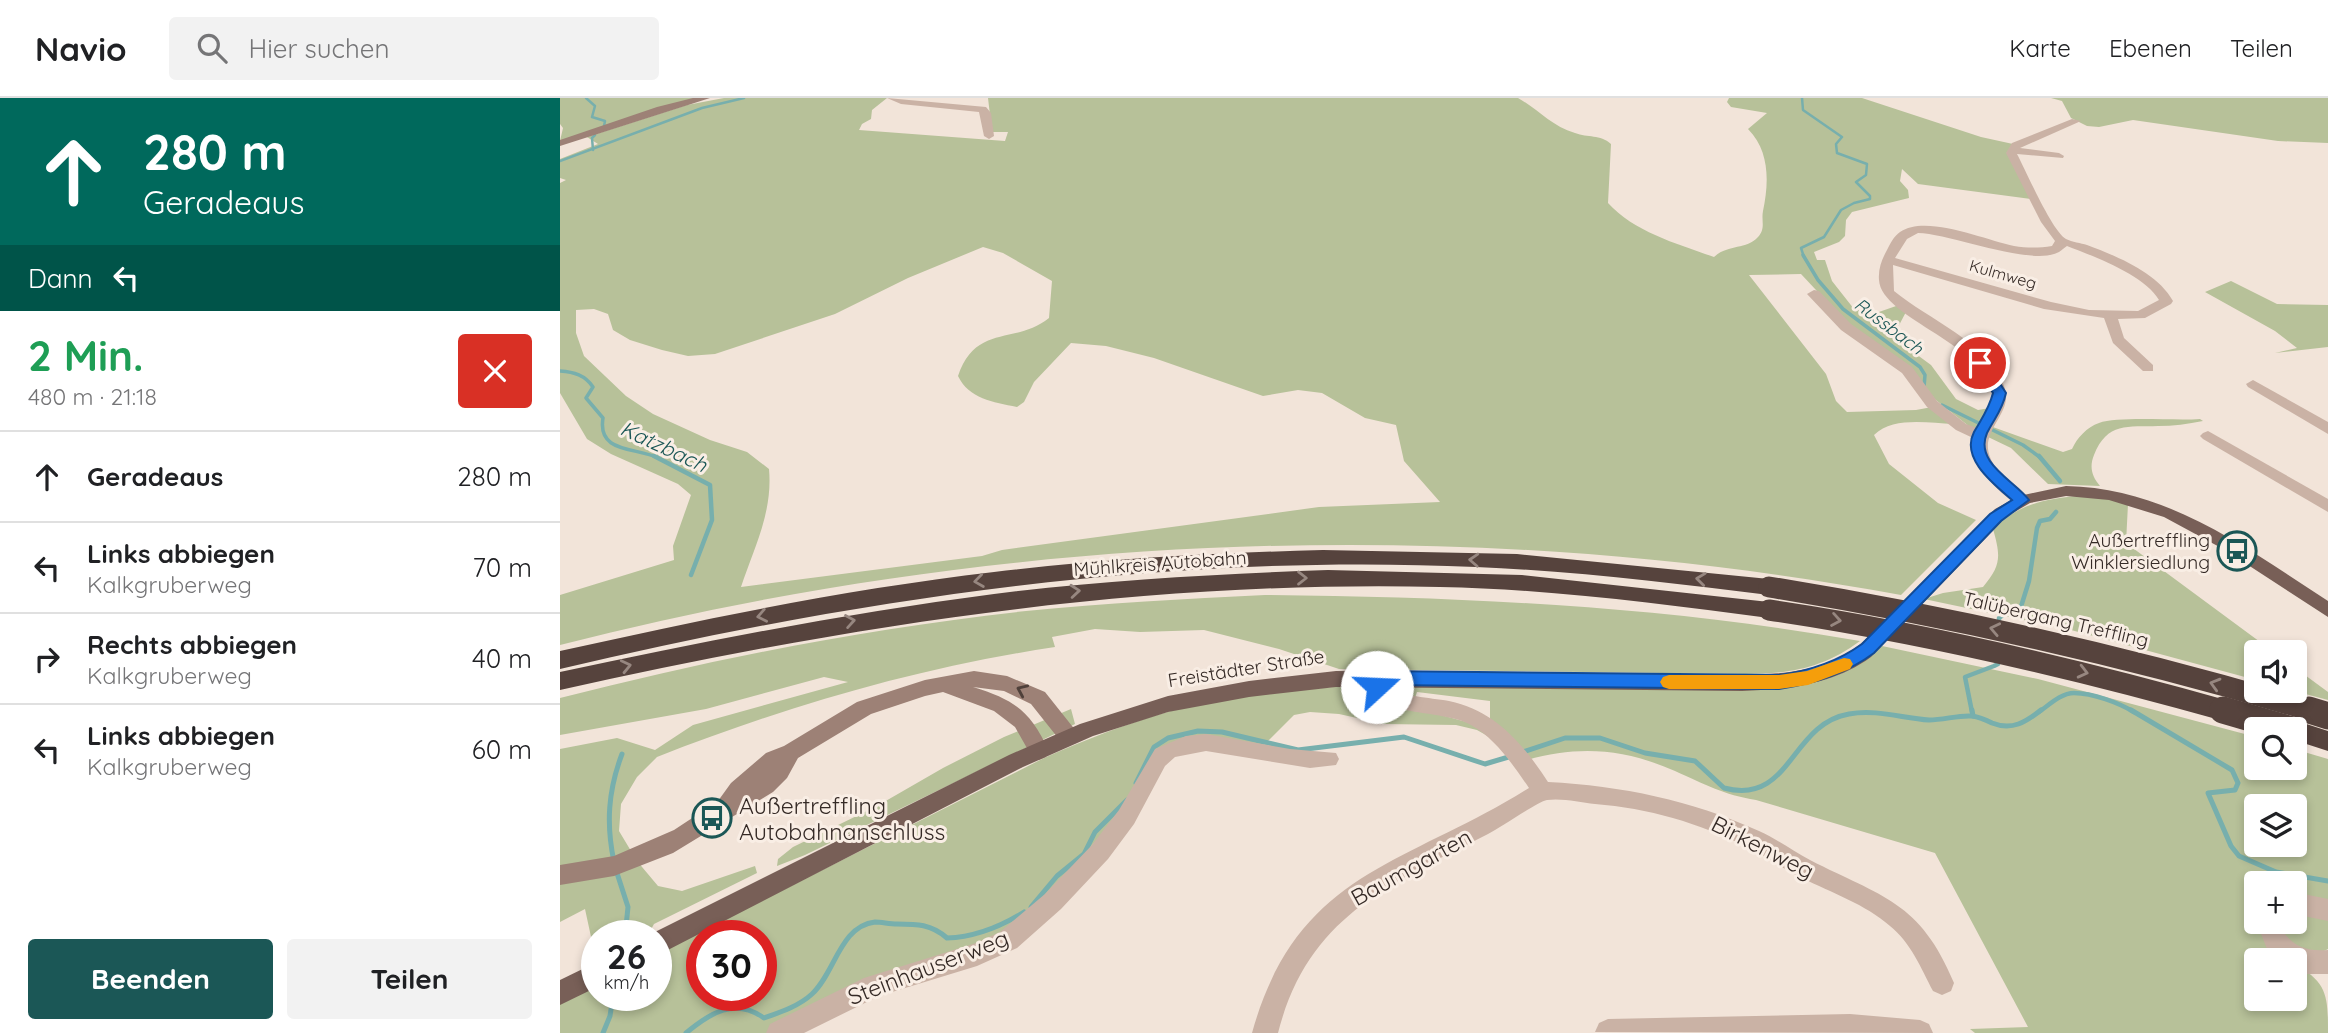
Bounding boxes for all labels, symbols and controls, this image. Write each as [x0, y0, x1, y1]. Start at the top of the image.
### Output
search box [169, 17, 659, 80]
text: Navio [35, 28, 127, 69]
icon: search [193, 29, 231, 67]
text: Hier suchen [249, 32, 390, 65]
text: Karte [2009, 33, 2071, 63]
text: Ebenen [2109, 33, 2192, 63]
text: Teilen [2230, 33, 2293, 63]
text: 280 m [143, 121, 287, 182]
icon: ahead [28, 126, 119, 217]
text: Geradeaus [143, 182, 305, 222]
street label: Kulmweg [1967, 255, 2039, 293]
icon: left [107, 259, 145, 297]
text: Dann [28, 262, 93, 295]
water label: Russbach [1850, 293, 1929, 360]
text: 2 Min. [28, 329, 143, 382]
pin [1950, 333, 2010, 393]
button: close [458, 334, 532, 408]
icon: arrive [1961, 344, 1999, 382]
text: 480 m · 21:18 [28, 382, 157, 411]
water label: Katzbach [617, 415, 712, 478]
icon: ahead [28, 458, 66, 496]
text: Geradeaus [87, 460, 223, 493]
text: 280 m [457, 460, 532, 493]
place label: Außertreffling Winklersiedlung [2071, 528, 2210, 574]
bus stop icon: Außertreffling Winklersiedlung [2216, 530, 2258, 572]
text: Links abbiegen [87, 537, 275, 570]
street label: Mühlkreis Autobahn [1073, 545, 1247, 581]
icon: left [28, 549, 66, 587]
text: 70 m [472, 551, 532, 584]
one-way arrow [1469, 552, 1480, 567]
text: Kalkgruberweg [87, 570, 252, 599]
one-way arrow [1297, 571, 1308, 586]
one-way arrow [1695, 571, 1707, 586]
one-way arrow [973, 573, 984, 588]
one-way arrow [1070, 584, 1081, 599]
street label: Talübergang Treffling [1961, 586, 2151, 652]
one-way arrow [756, 607, 768, 622]
one-way arrow [1830, 612, 1842, 627]
one-way arrow [844, 615, 856, 630]
one-way arrow [1989, 622, 2001, 637]
text: Rechts abbiegen [87, 628, 297, 661]
icon: right [28, 640, 66, 678]
map controls [2244, 640, 2307, 1011]
button: sound [2244, 640, 2307, 703]
text: 40 m [472, 642, 532, 675]
street label: Freistädter Straße [1166, 644, 1326, 692]
position arrow [1340, 650, 1414, 724]
one-way arrow [620, 660, 632, 674]
text: Kalkgruberweg [87, 661, 252, 690]
one-way arrow [2077, 664, 2089, 679]
one-way arrow [2210, 677, 2222, 692]
one-way arrow [1017, 684, 1030, 698]
button: search [2244, 717, 2307, 780]
text: Links abbiegen [87, 719, 275, 752]
icon: left [28, 731, 66, 769]
text: 60 m [472, 733, 532, 766]
text: Kalkgruberweg [87, 752, 252, 781]
place label: Außertreffling Autobahnanschluss [739, 791, 945, 846]
button: layers [2244, 794, 2307, 857]
bus stop icon: Außertreffling Autobahnanschluss [691, 797, 733, 839]
street label: Birkenweg [1707, 809, 1819, 885]
street label: Baumgarten [1345, 822, 1477, 912]
button: + [2244, 871, 2307, 934]
speed limit sign: 30 [686, 920, 777, 1011]
street label: Steinhauserweg [843, 923, 1013, 1011]
text: 26 [607, 934, 646, 978]
button: Beenden [28, 939, 273, 1019]
button: Teilen [287, 939, 532, 1019]
button: − [2244, 948, 2307, 1011]
text: km/h [604, 971, 649, 994]

